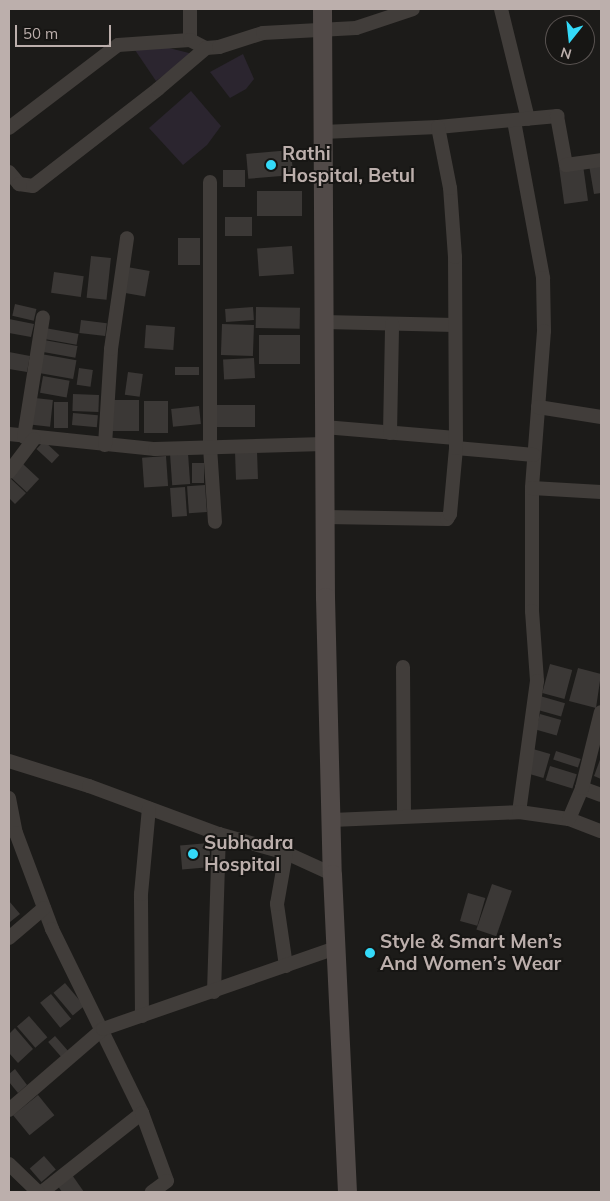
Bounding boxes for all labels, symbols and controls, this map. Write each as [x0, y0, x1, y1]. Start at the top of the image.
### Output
scale bar [18, 15, 114, 47]
north arrow [545, 15, 595, 65]
text: 50 m [23, 24, 58, 43]
text: N [559, 43, 574, 64]
place label: Rathi Hospital, Betul [282, 143, 415, 187]
marker: Rathi Hospital, Betul [264, 158, 278, 172]
place label: Subhadra Hospital [204, 832, 294, 876]
marker: Subhadra Hospital [186, 847, 200, 861]
place label: Style & Smart Men’s And Women’s Wear [380, 931, 562, 975]
marker: Style & Smart Men’s And Women’s Wear [364, 947, 376, 959]

